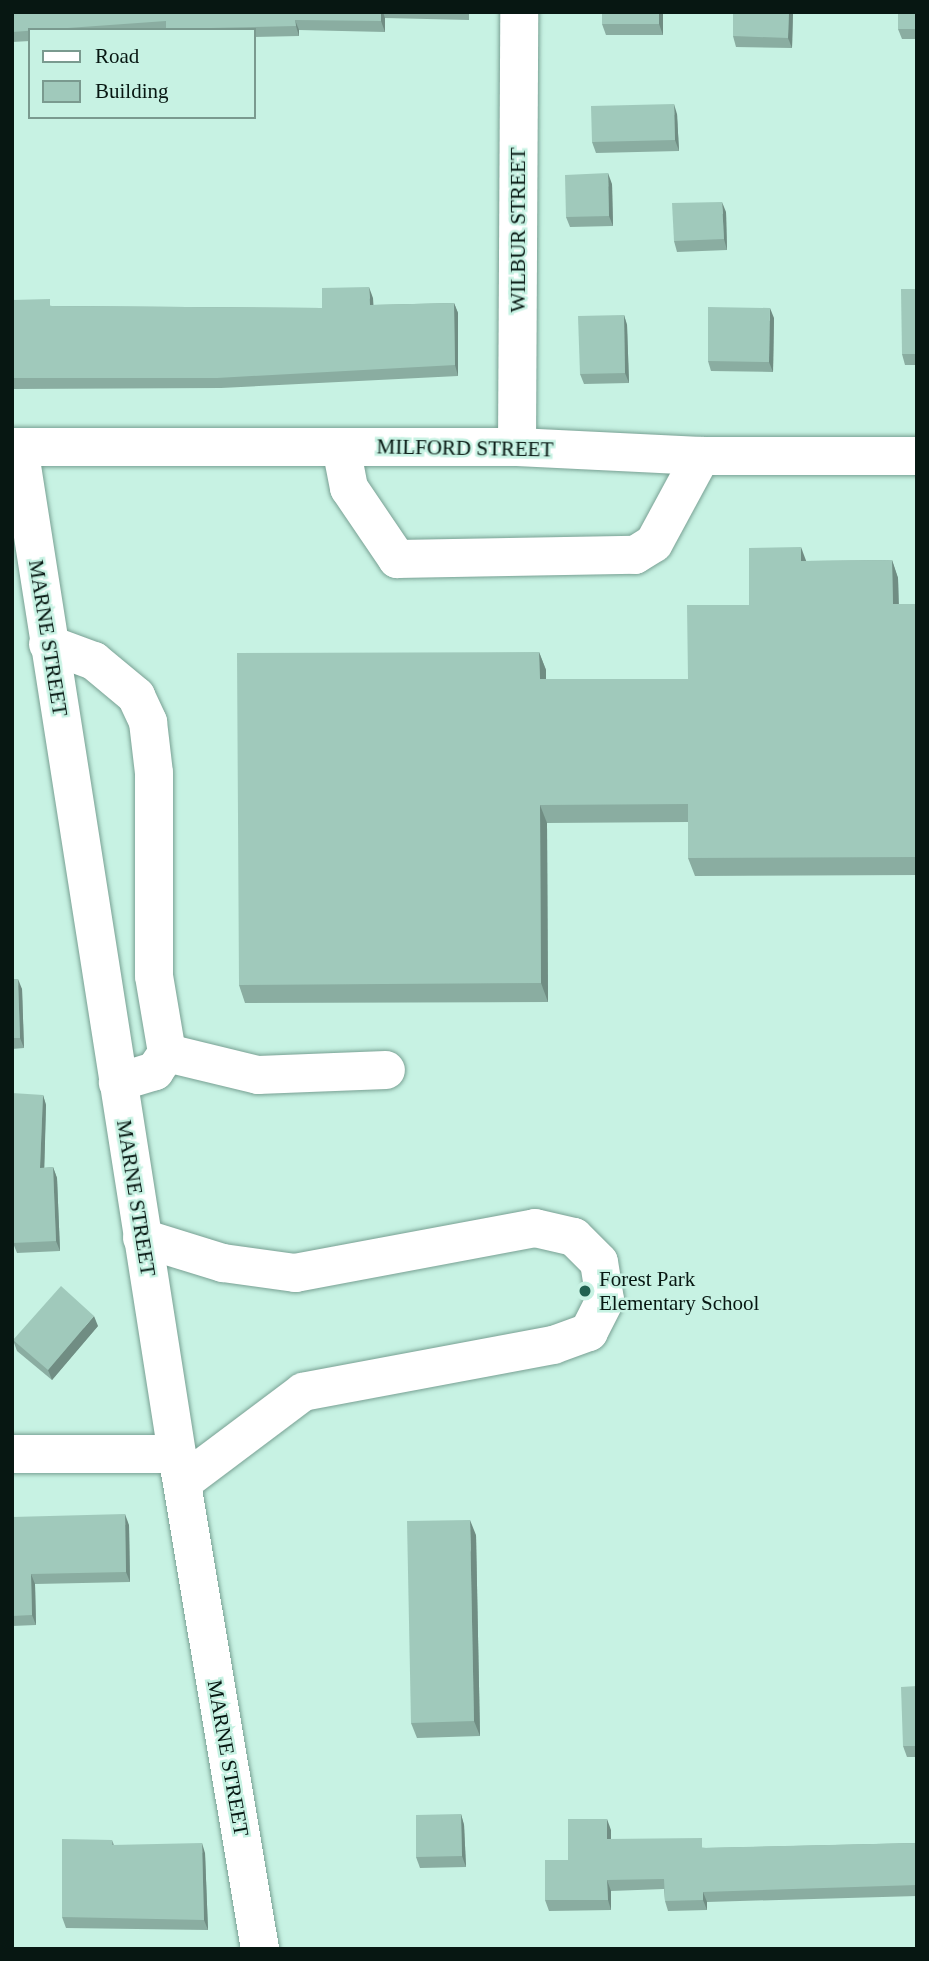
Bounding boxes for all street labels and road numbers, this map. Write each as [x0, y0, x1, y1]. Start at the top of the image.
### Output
street label: WILBUR STREET [505, 147, 531, 313]
street label: MILFORD STREET [376, 434, 554, 462]
street label: MARNE STREET [23, 558, 73, 718]
street label: MARNE STREET [111, 1118, 161, 1278]
street label: MARNE STREET [202, 1678, 254, 1838]

